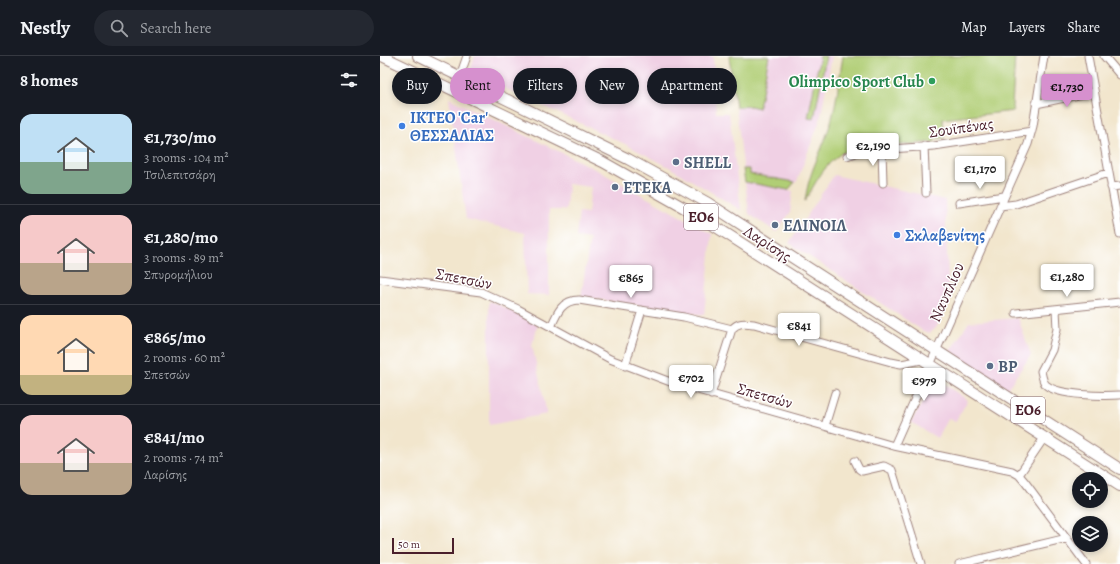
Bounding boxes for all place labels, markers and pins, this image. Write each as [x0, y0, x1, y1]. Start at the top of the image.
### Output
place label: Olimpico Sport Club [789, 71, 924, 93]
pin: €1,730 [1034, 74, 1100, 108]
marker: Olimpico Sport Club [927, 76, 937, 86]
place label: ΙΚΤΕΟ 'Car' ΘΕΣΣΑΛΙΑΣ [410, 107, 494, 147]
marker: ΙΚΤΕΟ 'Car' ΘΕΣΣΑΛΙΑΣ [397, 121, 407, 131]
pin: €2,190 [840, 133, 906, 167]
place label: SHELL [684, 152, 731, 174]
pin: €1,170 [947, 156, 1013, 190]
marker: SHELL [671, 157, 681, 167]
place label: ΕΤΕΚΑ [623, 177, 673, 199]
marker: ΕΤΕΚΑ [610, 182, 620, 192]
place label: ΕΛΙΝΟΙΛ [783, 215, 847, 237]
marker: ΕΛΙΝΟΙΛ [770, 220, 780, 230]
place label: Σκλαβενίτης [905, 225, 985, 247]
marker: Σκλαβενίτης [892, 230, 902, 240]
pin: €1,280 [1034, 264, 1100, 298]
pin: €865 [607, 265, 655, 299]
pin: €841 [775, 313, 823, 347]
place label: BP [998, 356, 1018, 378]
marker: BP [985, 361, 995, 371]
pin: €702 [667, 365, 715, 399]
pin: €979 [900, 368, 948, 402]

